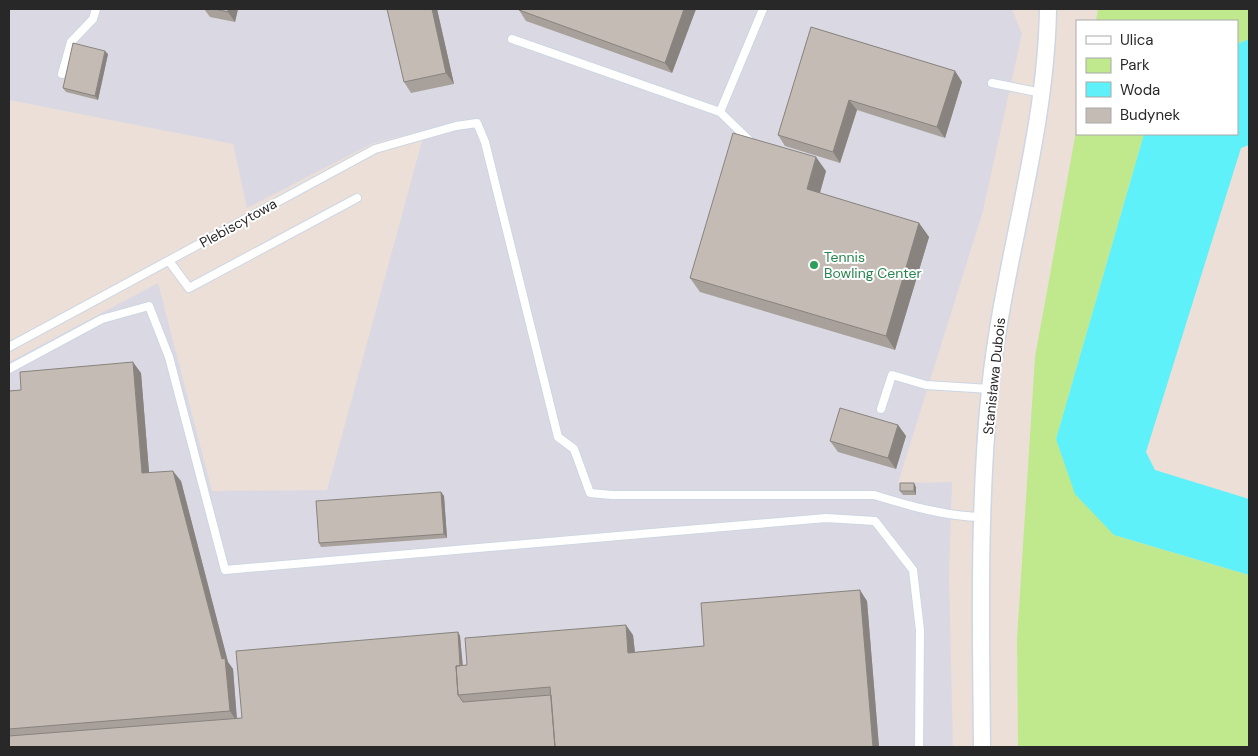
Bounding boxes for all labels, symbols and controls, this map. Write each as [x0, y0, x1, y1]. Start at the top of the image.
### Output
legend [1076, 20, 1238, 135]
text: Ulica [1120, 30, 1154, 50]
text: Park [1120, 55, 1150, 75]
text: Woda [1120, 80, 1160, 100]
text: Budynek [1120, 105, 1181, 125]
street label: Plebiscytowa [196, 194, 280, 252]
place label: Tennis Bowling Center [824, 248, 922, 282]
marker: Tennis Bowling Center [808, 259, 820, 271]
street label: Stanisława Dubois [979, 317, 1009, 435]

